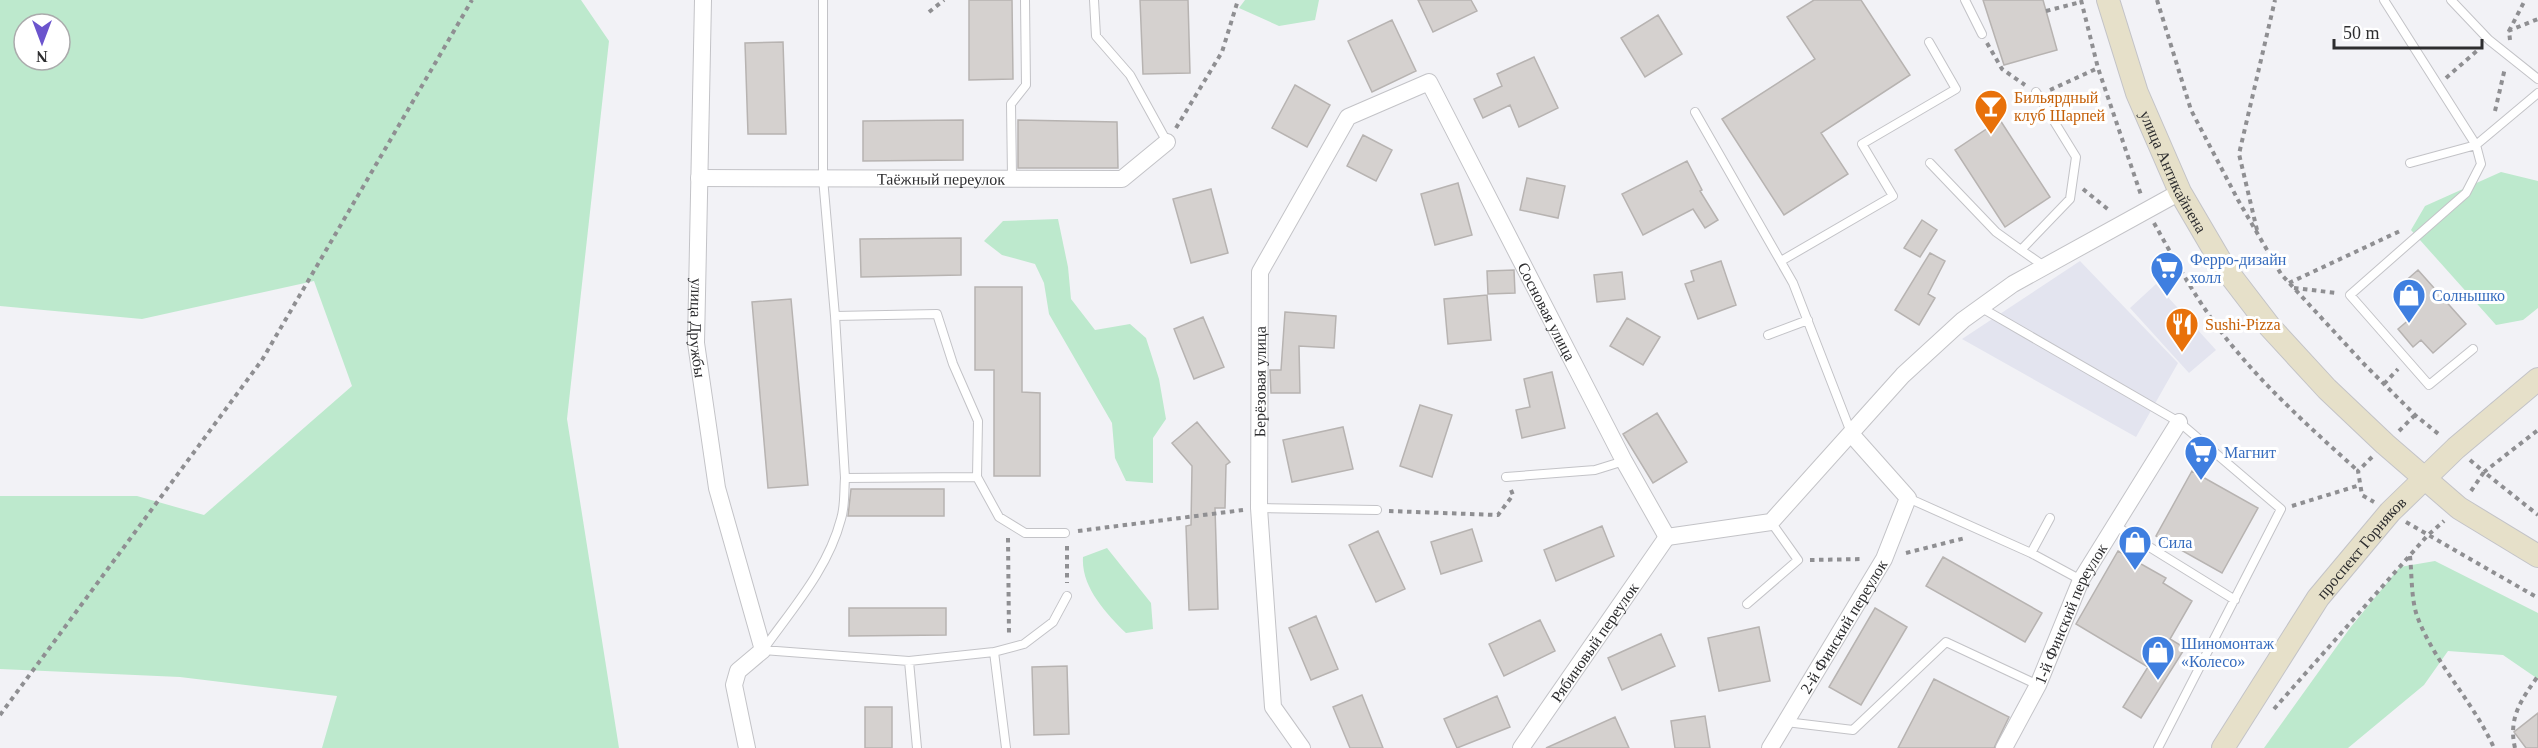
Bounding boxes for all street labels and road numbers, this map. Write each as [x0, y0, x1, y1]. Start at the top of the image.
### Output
street label: улица Антикайнена [2136, 108, 2210, 236]
street label: Таёжный переулок [877, 170, 1005, 188]
street label: Сосновая улица [1515, 259, 1579, 363]
street label: улица Дружбы [686, 278, 709, 379]
street label: Берёзовая улица [1251, 326, 1269, 437]
street label: проспект Горняков [2313, 493, 2410, 602]
street label: 1-й Финский переулок [2031, 540, 2110, 687]
street label: 2-й Финский переулок [1797, 556, 1890, 696]
street label: Рябиновый переулок [1547, 579, 1642, 705]

